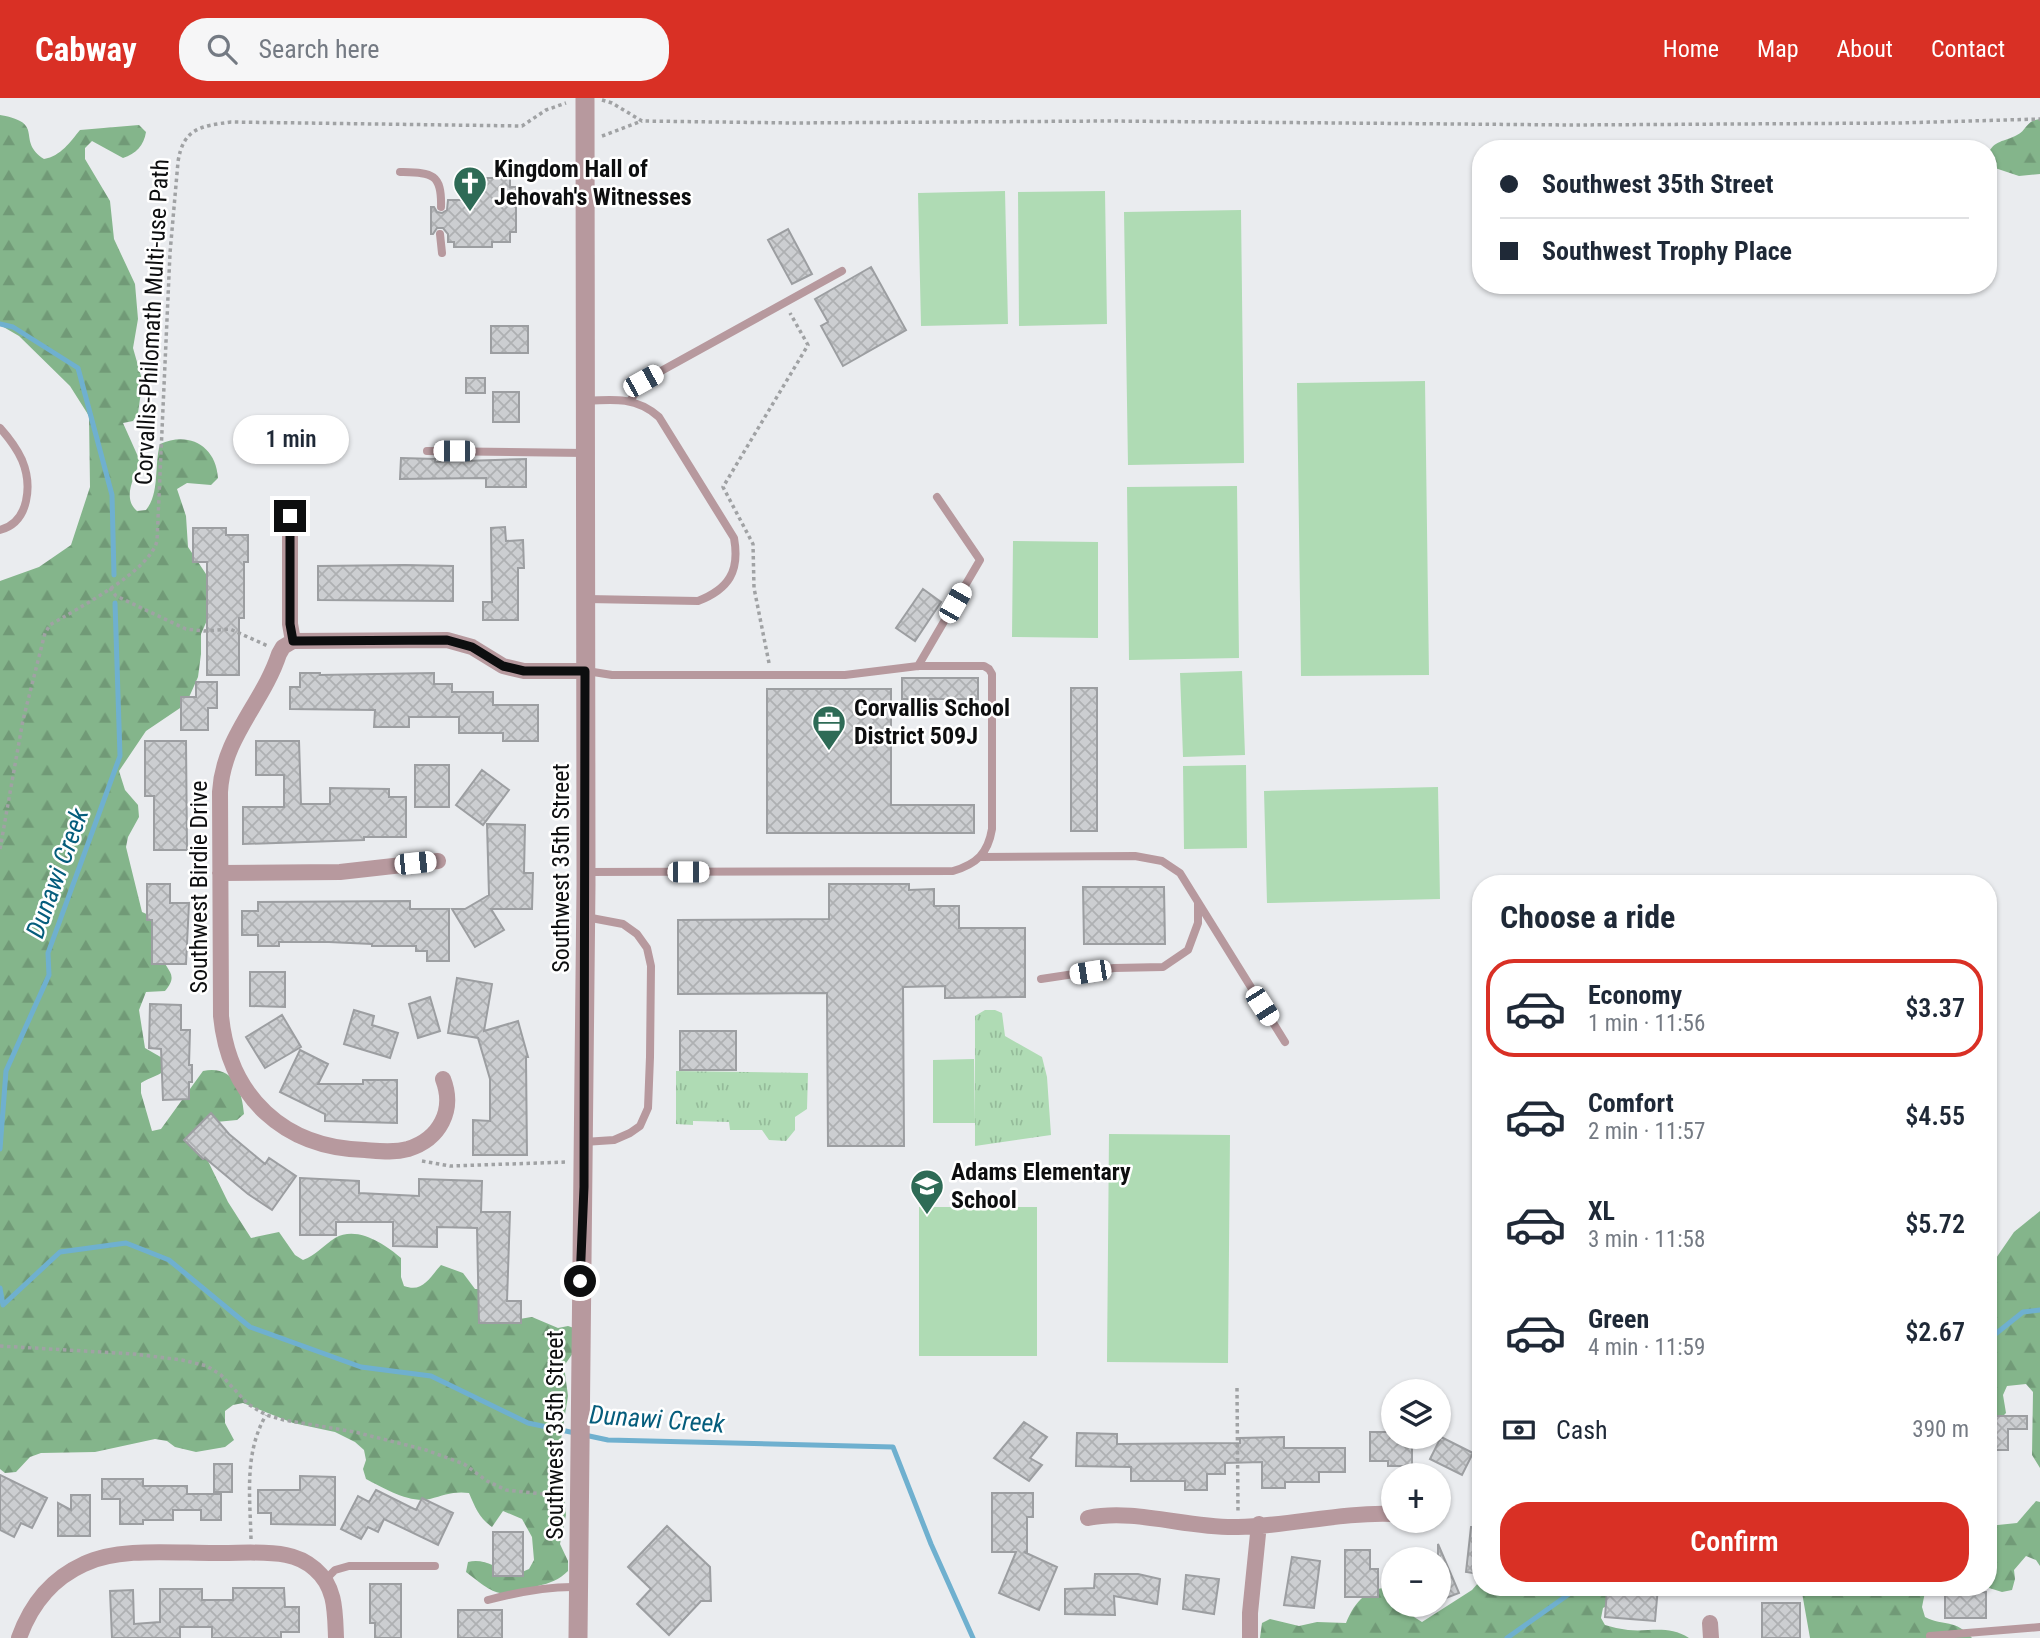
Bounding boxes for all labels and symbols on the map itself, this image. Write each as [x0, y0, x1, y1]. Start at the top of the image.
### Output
place label: Kingdom Hall of Jehovah's Witnesses [494, 155, 692, 211]
street label: Corvallis-Philomath Multi-use Path [129, 158, 175, 486]
church icon: Kingdom Hall of Jehovah's Witnesses [451, 164, 489, 213]
car [620, 362, 667, 400]
callout: 1 min [232, 414, 348, 464]
car [434, 441, 476, 462]
route end [274, 500, 306, 532]
car [936, 580, 975, 626]
place label: Corvallis School District 509J [854, 694, 1010, 750]
office icon: Corvallis School District 509J [810, 703, 848, 752]
street label: Southwest 35th Street [547, 763, 575, 973]
street label: Southwest Birdie Drive [185, 781, 213, 993]
water label: Dunawi Creek [20, 804, 95, 942]
car [394, 850, 437, 876]
car [668, 862, 710, 883]
car [1068, 958, 1113, 986]
car [1242, 983, 1283, 1029]
place label: Adams Elementary School [951, 1158, 1131, 1214]
school or university icon: Adams Elementary School [908, 1167, 946, 1216]
route start [564, 1265, 596, 1297]
street label: Southwest 35th Street [541, 1330, 569, 1540]
water label: Dunawi Creek [588, 1399, 726, 1439]

